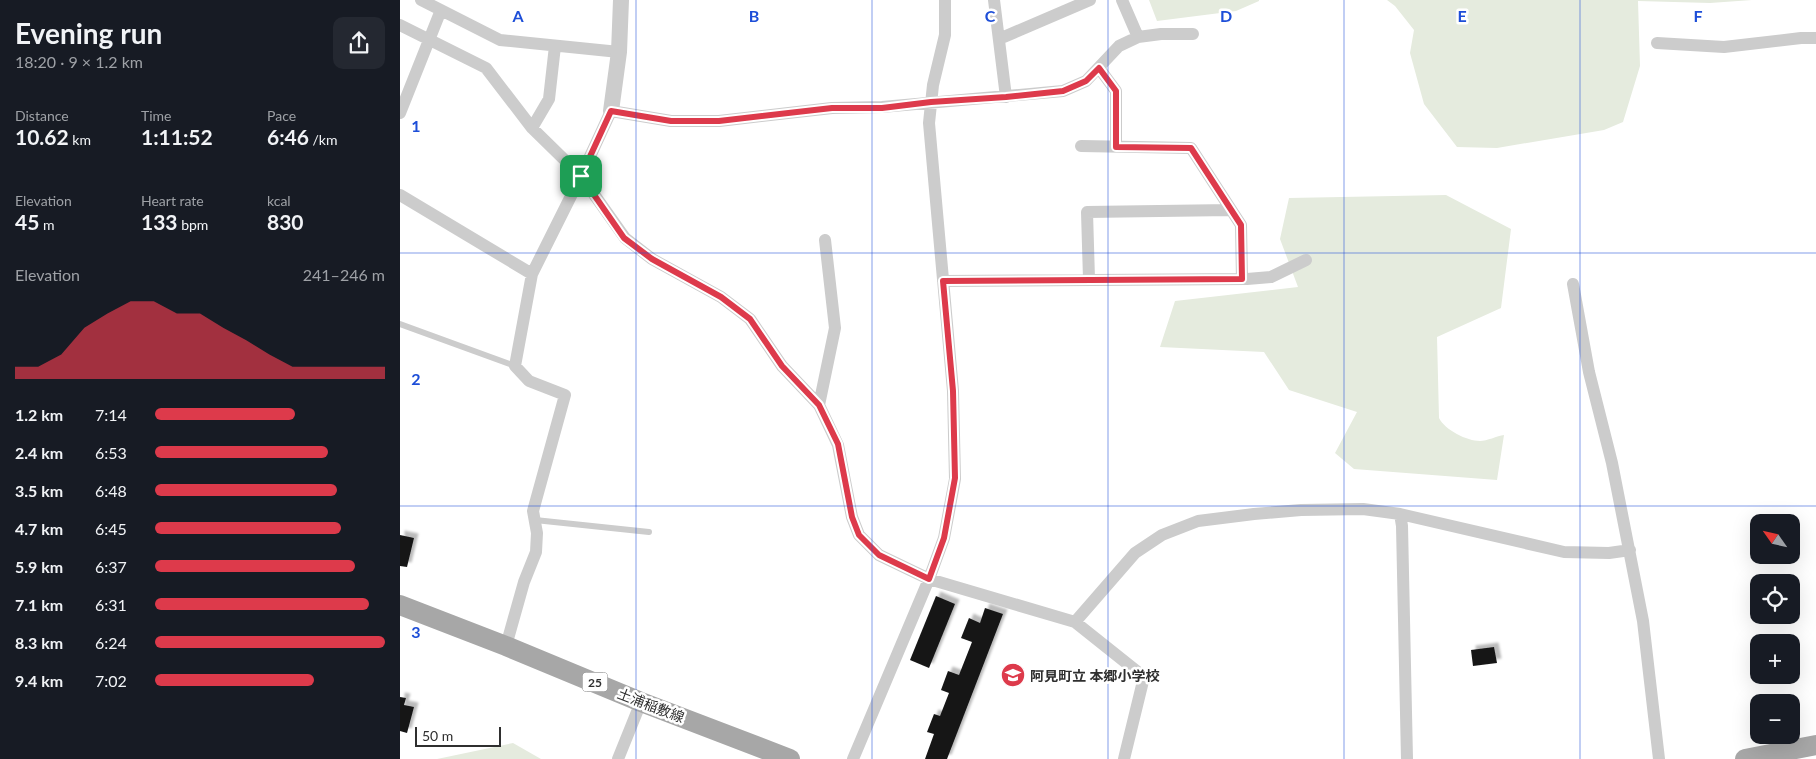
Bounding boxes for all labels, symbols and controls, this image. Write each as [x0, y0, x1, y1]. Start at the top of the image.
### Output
text: A [511, 6, 524, 25]
text: B [749, 6, 759, 25]
text: C [985, 6, 996, 25]
text: D [1220, 6, 1232, 25]
text: E [1457, 6, 1467, 25]
text: F [1693, 6, 1703, 25]
text: Evening run [15, 16, 162, 50]
button: share [333, 17, 385, 69]
text: 18:20 · 9 × 1.2 km [15, 52, 143, 71]
text: Distance [15, 107, 69, 124]
text: Time [141, 107, 172, 124]
text: Pace [267, 107, 296, 124]
text: 1 [411, 116, 421, 135]
text: 10.62 [15, 124, 69, 149]
text: 1:11:52 [141, 124, 213, 149]
text: 6:46 [267, 124, 309, 149]
text: km [69, 131, 91, 148]
text: /km [309, 131, 338, 148]
pin [560, 155, 602, 197]
icon: arrive [567, 162, 595, 190]
text: Elevation [15, 192, 72, 209]
text: Heart rate [141, 192, 204, 209]
text: kcal [267, 192, 291, 209]
text: 45 [15, 209, 39, 234]
text: 133 [141, 209, 178, 234]
text: 830 [267, 209, 304, 234]
text: m [39, 216, 54, 233]
text: bpm [178, 216, 208, 233]
text: Elevation [15, 265, 80, 284]
text: 241–246 m [303, 265, 385, 284]
text: 2 [411, 369, 421, 388]
text: 1.2 km [15, 405, 63, 424]
text: 7:14 [95, 405, 127, 424]
text: 2.4 km [15, 443, 63, 462]
text: 6:53 [95, 443, 127, 462]
text: 3.5 km [15, 481, 63, 500]
text: 6:48 [95, 481, 127, 500]
north arrow [1750, 514, 1800, 564]
map controls [1750, 514, 1800, 744]
text: 4.7 km [15, 519, 63, 538]
text: 6:45 [95, 519, 127, 538]
text: 5.9 km [15, 557, 63, 576]
text: 6:37 [95, 557, 127, 576]
button: locate [1750, 574, 1800, 624]
text: 7.1 km [15, 595, 63, 614]
text: 6:31 [95, 595, 127, 614]
text: 3 [411, 622, 421, 641]
text: 8.3 km [15, 633, 63, 652]
text: 6:24 [95, 633, 127, 652]
button: + [1750, 634, 1800, 684]
school or university icon: 阿見町立 本郷小学校 [1000, 662, 1026, 688]
place label: 阿見町立 本郷小学校 [1030, 667, 1159, 684]
text: 9.4 km [15, 671, 63, 690]
text: 7:02 [95, 671, 127, 690]
road number: 25 [582, 672, 608, 692]
street label: 土浦稲敷線 [615, 685, 687, 725]
button: − [1750, 694, 1800, 744]
scale bar [415, 724, 501, 747]
text: 50 m [422, 727, 453, 744]

